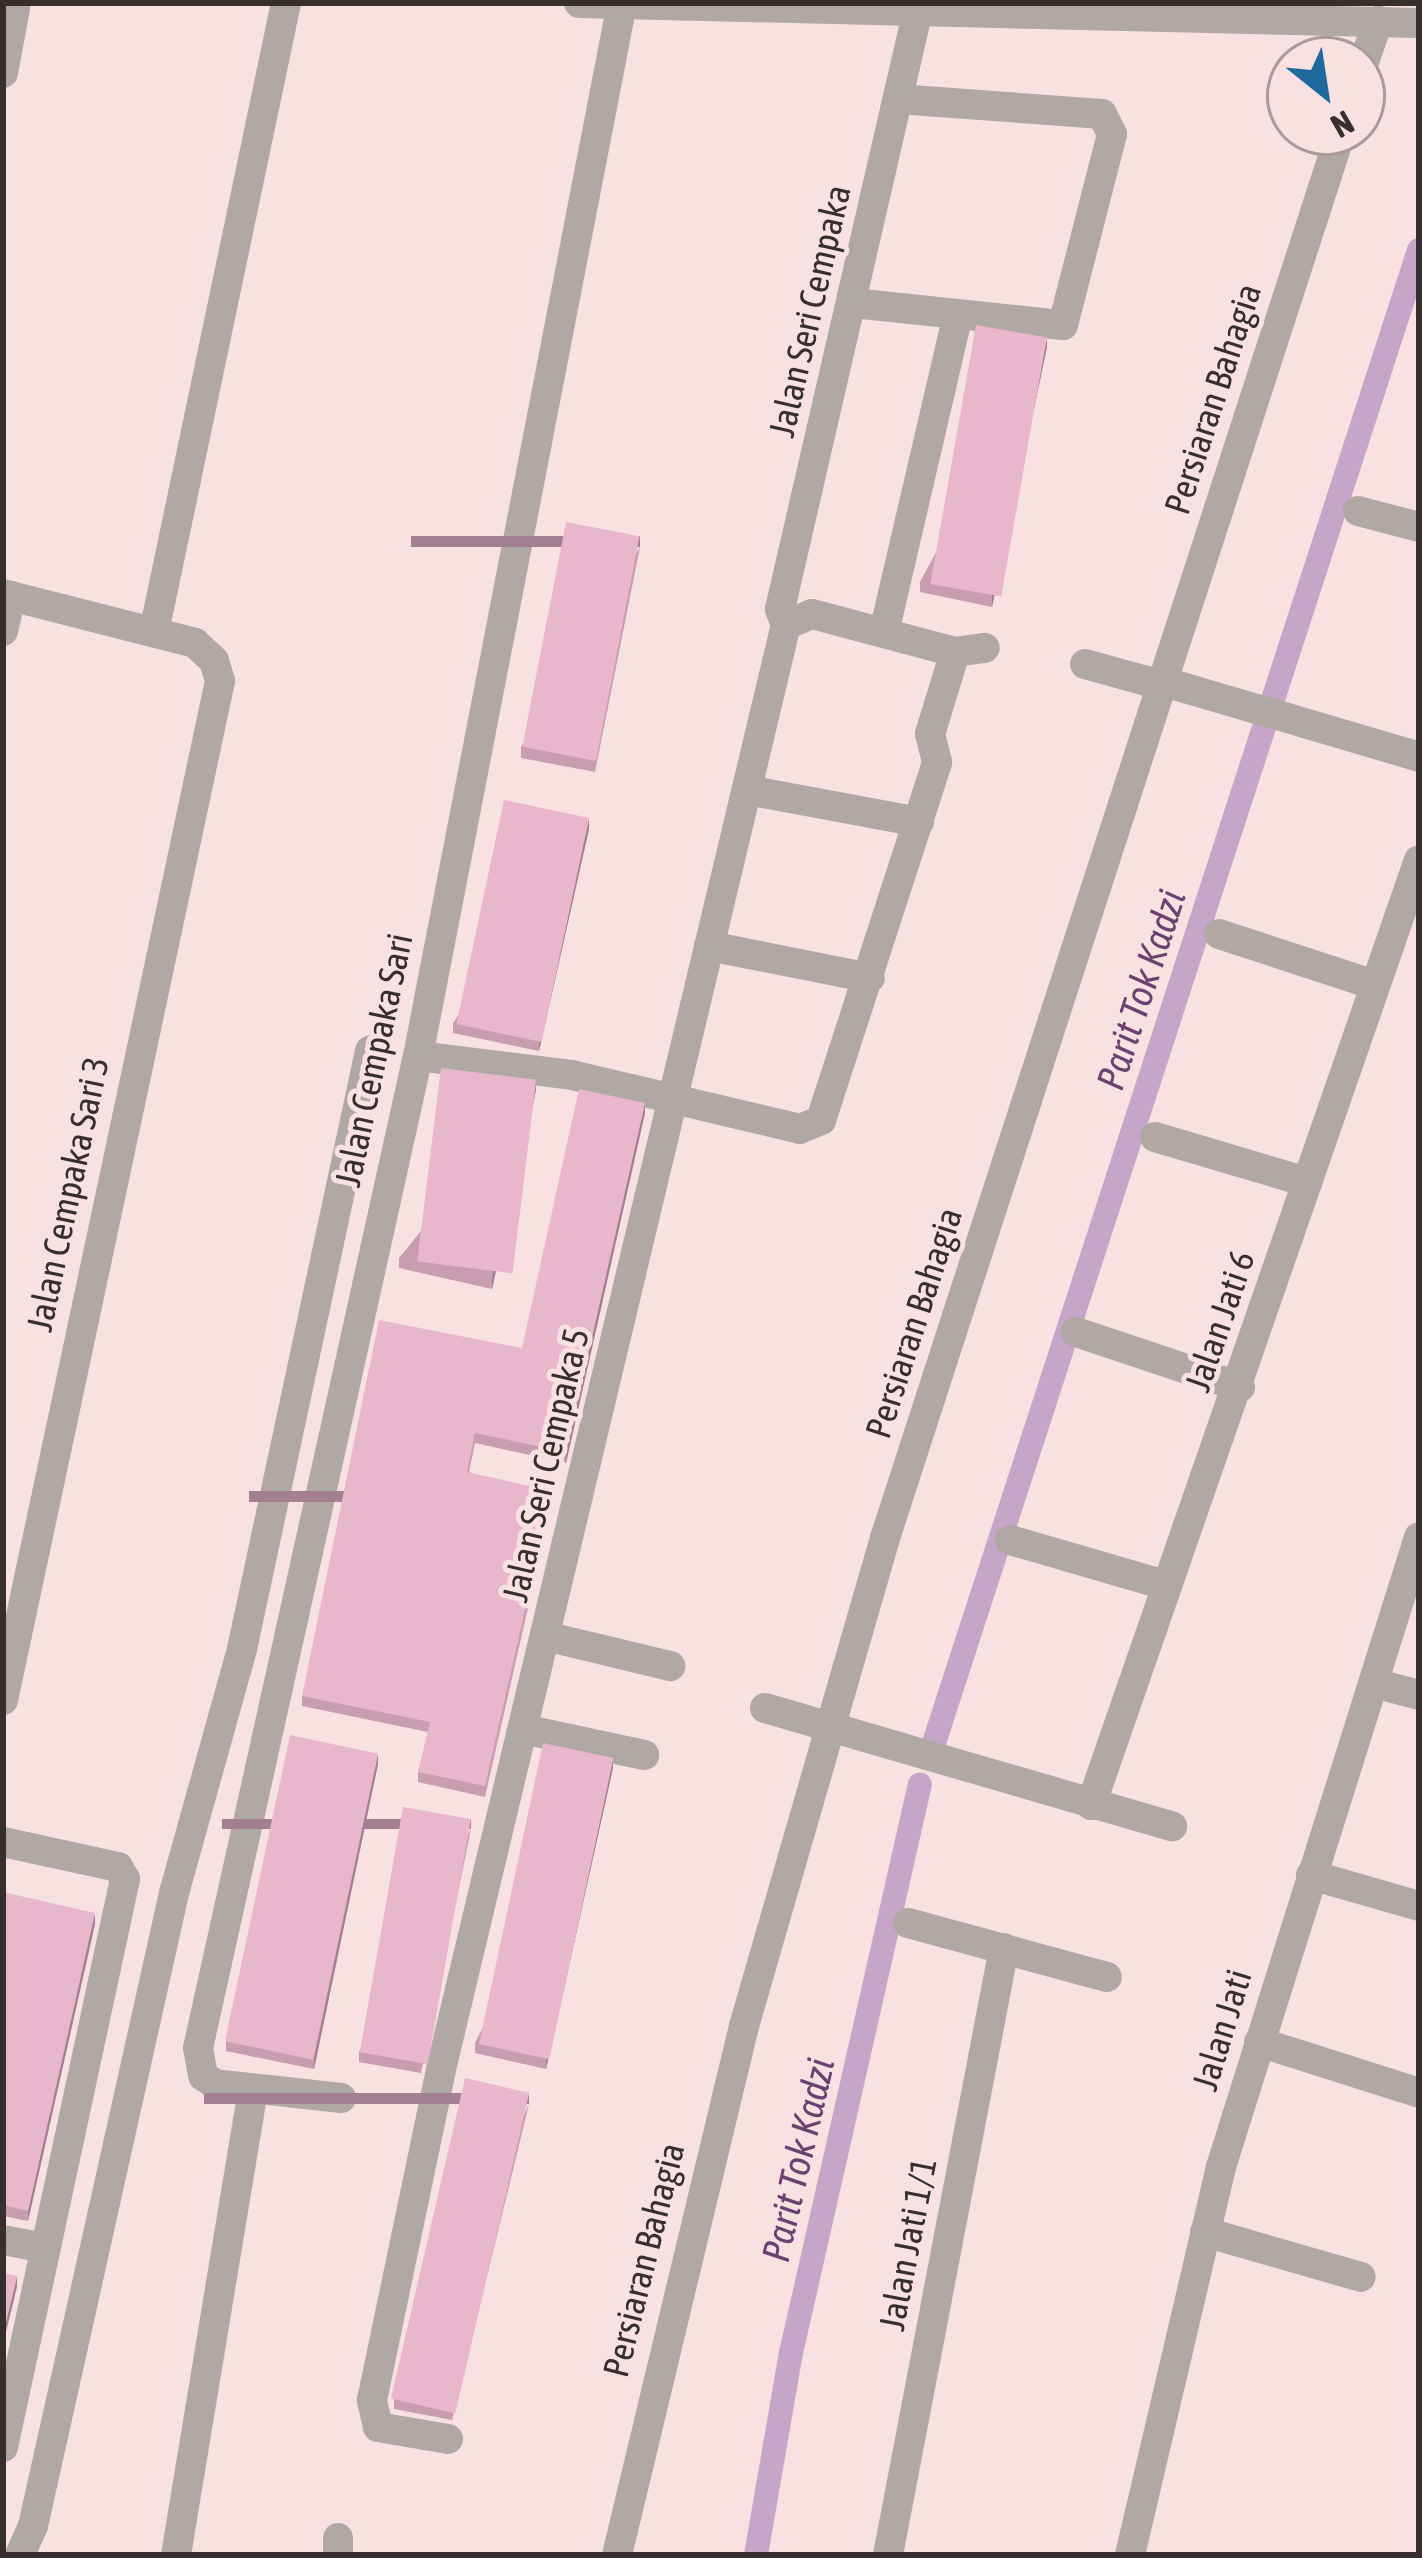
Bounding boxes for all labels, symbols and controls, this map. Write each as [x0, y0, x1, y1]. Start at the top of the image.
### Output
north arrow [1266, 36, 1386, 156]
text: N [1325, 103, 1360, 146]
street label: Jalan Seri Cempaka [760, 181, 860, 441]
street label: Persiaran Bahagia [1155, 278, 1271, 520]
water label: Parit Tok Kadzi [1087, 884, 1195, 1096]
street label: Jalan Cempaka Sari [326, 930, 422, 1190]
street label: Jalan Cempaka Sari 3 [18, 1053, 118, 1335]
street label: Persiaran Bahagia [856, 1202, 972, 1444]
street label: Jalan Jati 6 [1176, 1245, 1264, 1397]
street label: Jalan Seri Cempaka 5 [494, 1324, 598, 1606]
street label: Jalan Jati [1183, 1964, 1261, 2096]
water label: Parit Tok Kadzi [752, 2054, 844, 2266]
street label: Persiaran Bahagia [594, 2139, 694, 2381]
street label: Jalan Jati 1/1 [870, 2154, 946, 2334]

